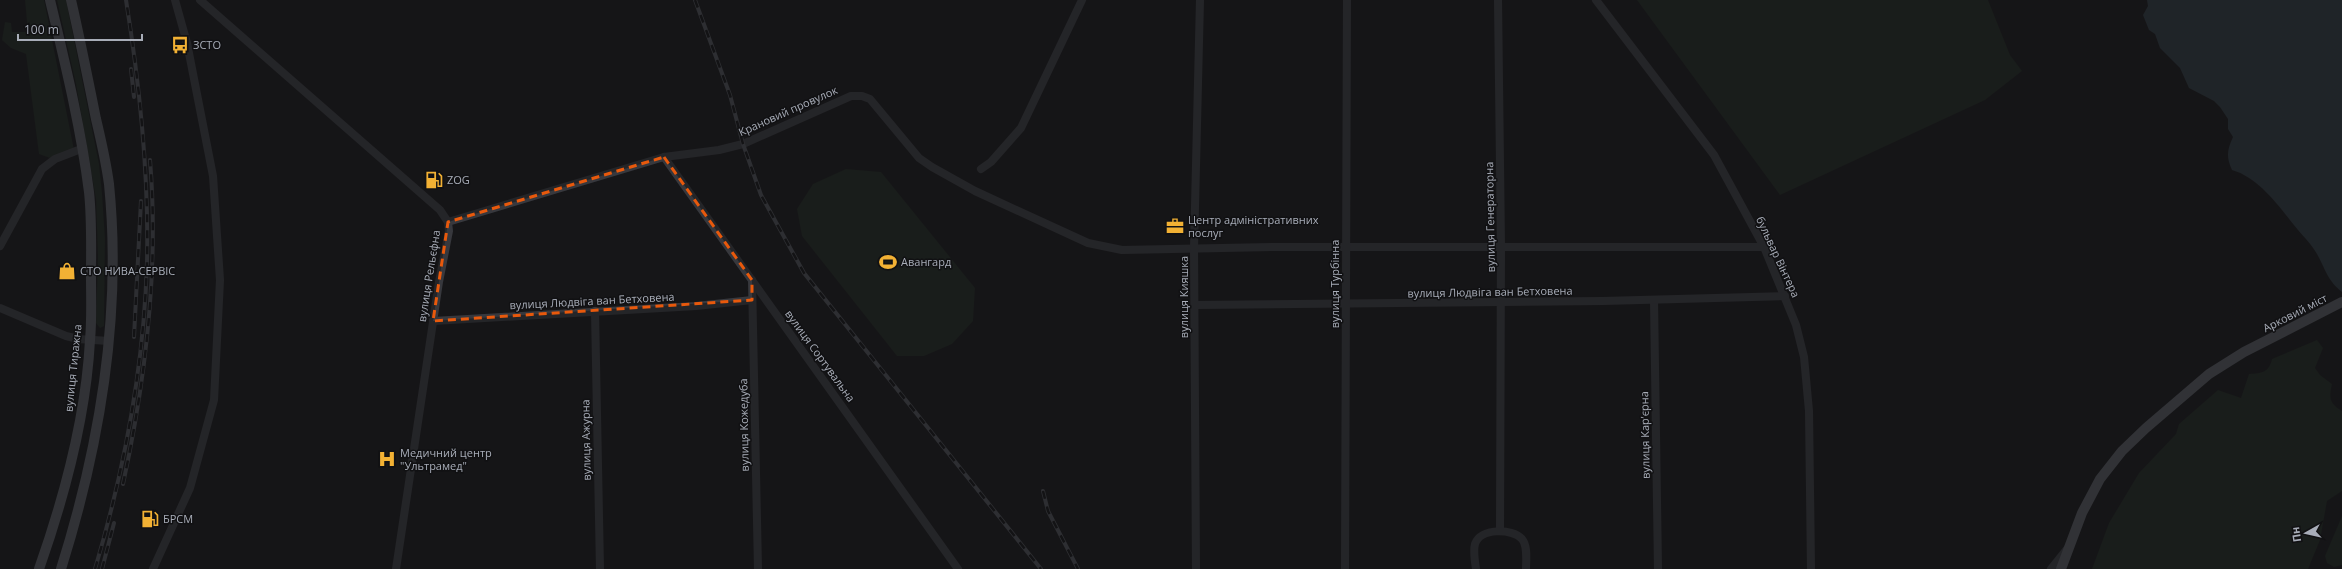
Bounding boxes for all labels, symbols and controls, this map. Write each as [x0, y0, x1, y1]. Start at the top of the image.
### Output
scale bar [18, 16, 142, 42]
text: 100 m [24, 21, 59, 38]
bus stop icon: ЗСТО [170, 35, 190, 55]
place label: ЗСТО [193, 37, 221, 52]
street label: Крановий провулок [736, 82, 840, 139]
street label: вулиця Генераторна [1481, 162, 1498, 272]
fuel station icon: ZOG [424, 170, 444, 190]
place label: ZOG [447, 172, 470, 187]
place label: Центр адміністративних послуг [1188, 212, 1319, 240]
street label: бульвар Вінтера [1753, 214, 1804, 300]
office icon: Центр адміністративних послуг [1165, 216, 1185, 236]
street label: вулиця Рельєфна [414, 229, 443, 323]
street label: вулиця Турбінна [1327, 240, 1342, 328]
sports icon: Авангард [878, 252, 898, 272]
place label: Авангард [901, 254, 952, 269]
street label: вулиця Кияшка [1176, 256, 1191, 338]
shop icon: СТО НИВА-СЕРВІС [57, 261, 77, 281]
place label: СТО НИВА-СЕРВІС [80, 263, 175, 278]
street label: вулиця Людвіга ван Бетховена [1407, 283, 1573, 300]
street label: вулиця Людвіга ван Бетховена [509, 289, 675, 312]
street label: Арковий міст [2260, 290, 2330, 335]
street label: вулиця Сортувальна [782, 307, 859, 405]
street label: вулиця Тиражна [60, 323, 85, 412]
street label: вулиця Кожедуба [735, 378, 752, 472]
street label: вулиця Кар’єрна [1636, 391, 1653, 479]
street label: вулиця Ажурна [577, 399, 594, 481]
place label: Медичний центр "Ультрамед" [400, 445, 492, 473]
hospital icon: Медичний центр "Ультрамед" [377, 449, 397, 469]
fuel station icon: БРСМ [140, 509, 160, 529]
place label: БРСМ [163, 511, 193, 526]
north arrow [2286, 513, 2326, 553]
text: Пн [2287, 526, 2304, 543]

